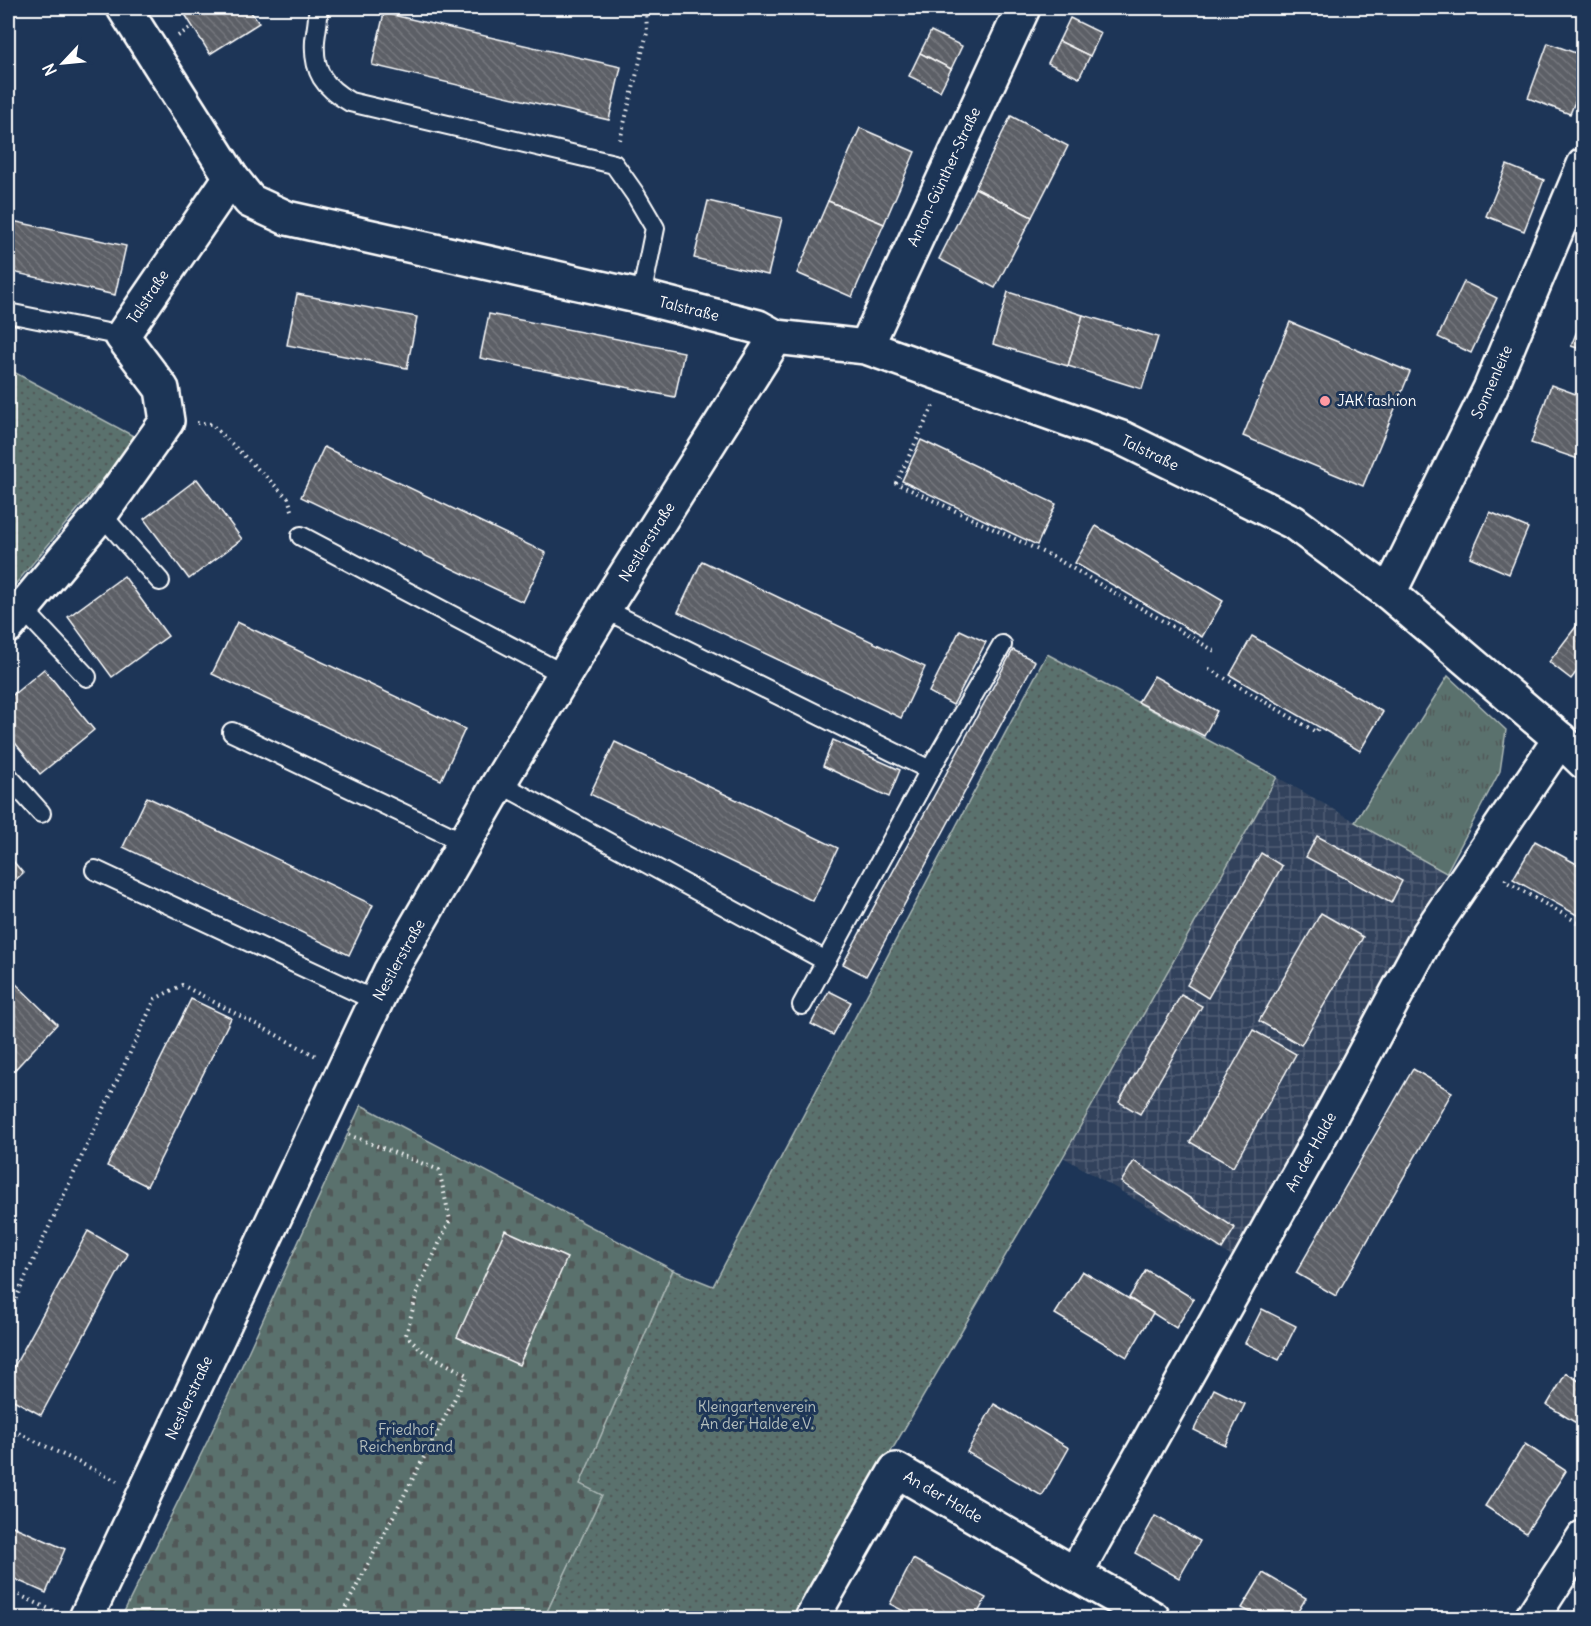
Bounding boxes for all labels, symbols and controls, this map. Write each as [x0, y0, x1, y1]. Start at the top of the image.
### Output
north arrow [33, 33, 93, 93]
text: N [38, 60, 61, 79]
street label: Anton-Günther-Straße [903, 104, 984, 250]
street label: Talstraße [123, 266, 173, 328]
street label: Talstraße [657, 292, 721, 325]
street label: Sonnenleite [1467, 342, 1516, 422]
place label: JAK fashion [1337, 391, 1417, 410]
marker: JAK fashion [1318, 394, 1332, 408]
street label: Talstraße [1118, 431, 1182, 475]
street label: Nestlerstraße [615, 498, 679, 585]
street label: Nestlerstraße [368, 916, 429, 1004]
street label: An der Halde [1281, 1109, 1340, 1195]
street label: Nestlerstraße [161, 1353, 216, 1443]
park label: Kleingartenverein An der Halde e.V. [698, 1397, 817, 1433]
park label: Friedhof Reichenbrand [359, 1420, 453, 1456]
street label: An der Halde [900, 1466, 986, 1527]

